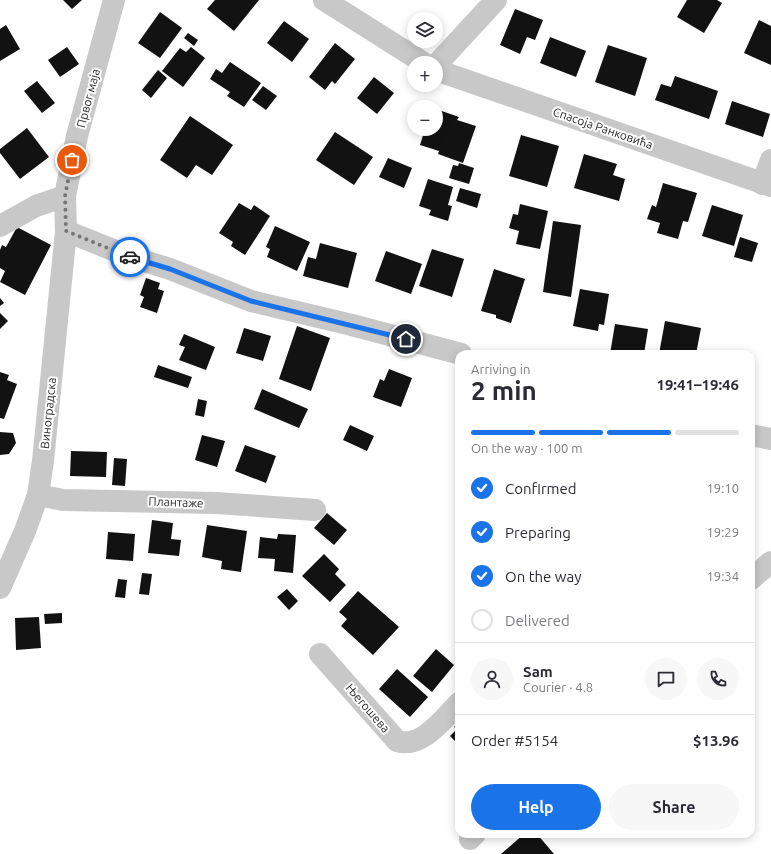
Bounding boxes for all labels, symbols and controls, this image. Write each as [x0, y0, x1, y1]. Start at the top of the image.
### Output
map controls [407, 12, 443, 136]
button: layers [407, 12, 443, 48]
button: + [407, 56, 443, 92]
street label: Првог маја [74, 67, 102, 129]
button: − [407, 100, 443, 136]
street label: Спасоја Ранковића [551, 105, 655, 151]
pin [55, 143, 89, 177]
icon: bag [61, 149, 83, 171]
courier [110, 237, 150, 277]
icon: car [119, 246, 141, 268]
pin [389, 322, 423, 356]
icon: home [395, 328, 417, 350]
text: Arriving in [471, 362, 530, 376]
text: 2 min [471, 376, 537, 405]
text: 19:41–19:46 [656, 376, 739, 393]
street label: Виноградска [38, 377, 58, 449]
text: On the way · 100 m [471, 441, 583, 455]
icon: check [471, 477, 493, 499]
text: Confirmed [505, 480, 577, 497]
text: 19:10 [706, 481, 739, 495]
street label: Плантаже [148, 495, 204, 509]
icon: check [471, 521, 493, 543]
text: Preparing [505, 524, 571, 541]
text: 19:29 [706, 525, 739, 539]
icon: check [471, 565, 493, 587]
text: On the way [505, 568, 581, 585]
text: 19:34 [706, 569, 739, 583]
text: Delivered [505, 612, 570, 629]
button: person [471, 658, 513, 700]
button: chat [645, 658, 687, 700]
button: phone [697, 658, 739, 700]
text: Sam [523, 663, 553, 680]
text: Courier · 4.8 [523, 680, 593, 694]
street label: Његошева [343, 681, 393, 735]
text: Order #5154 [471, 732, 558, 749]
text: $13.96 [693, 732, 739, 749]
button: Help [471, 784, 601, 830]
button: Share [609, 784, 739, 830]

